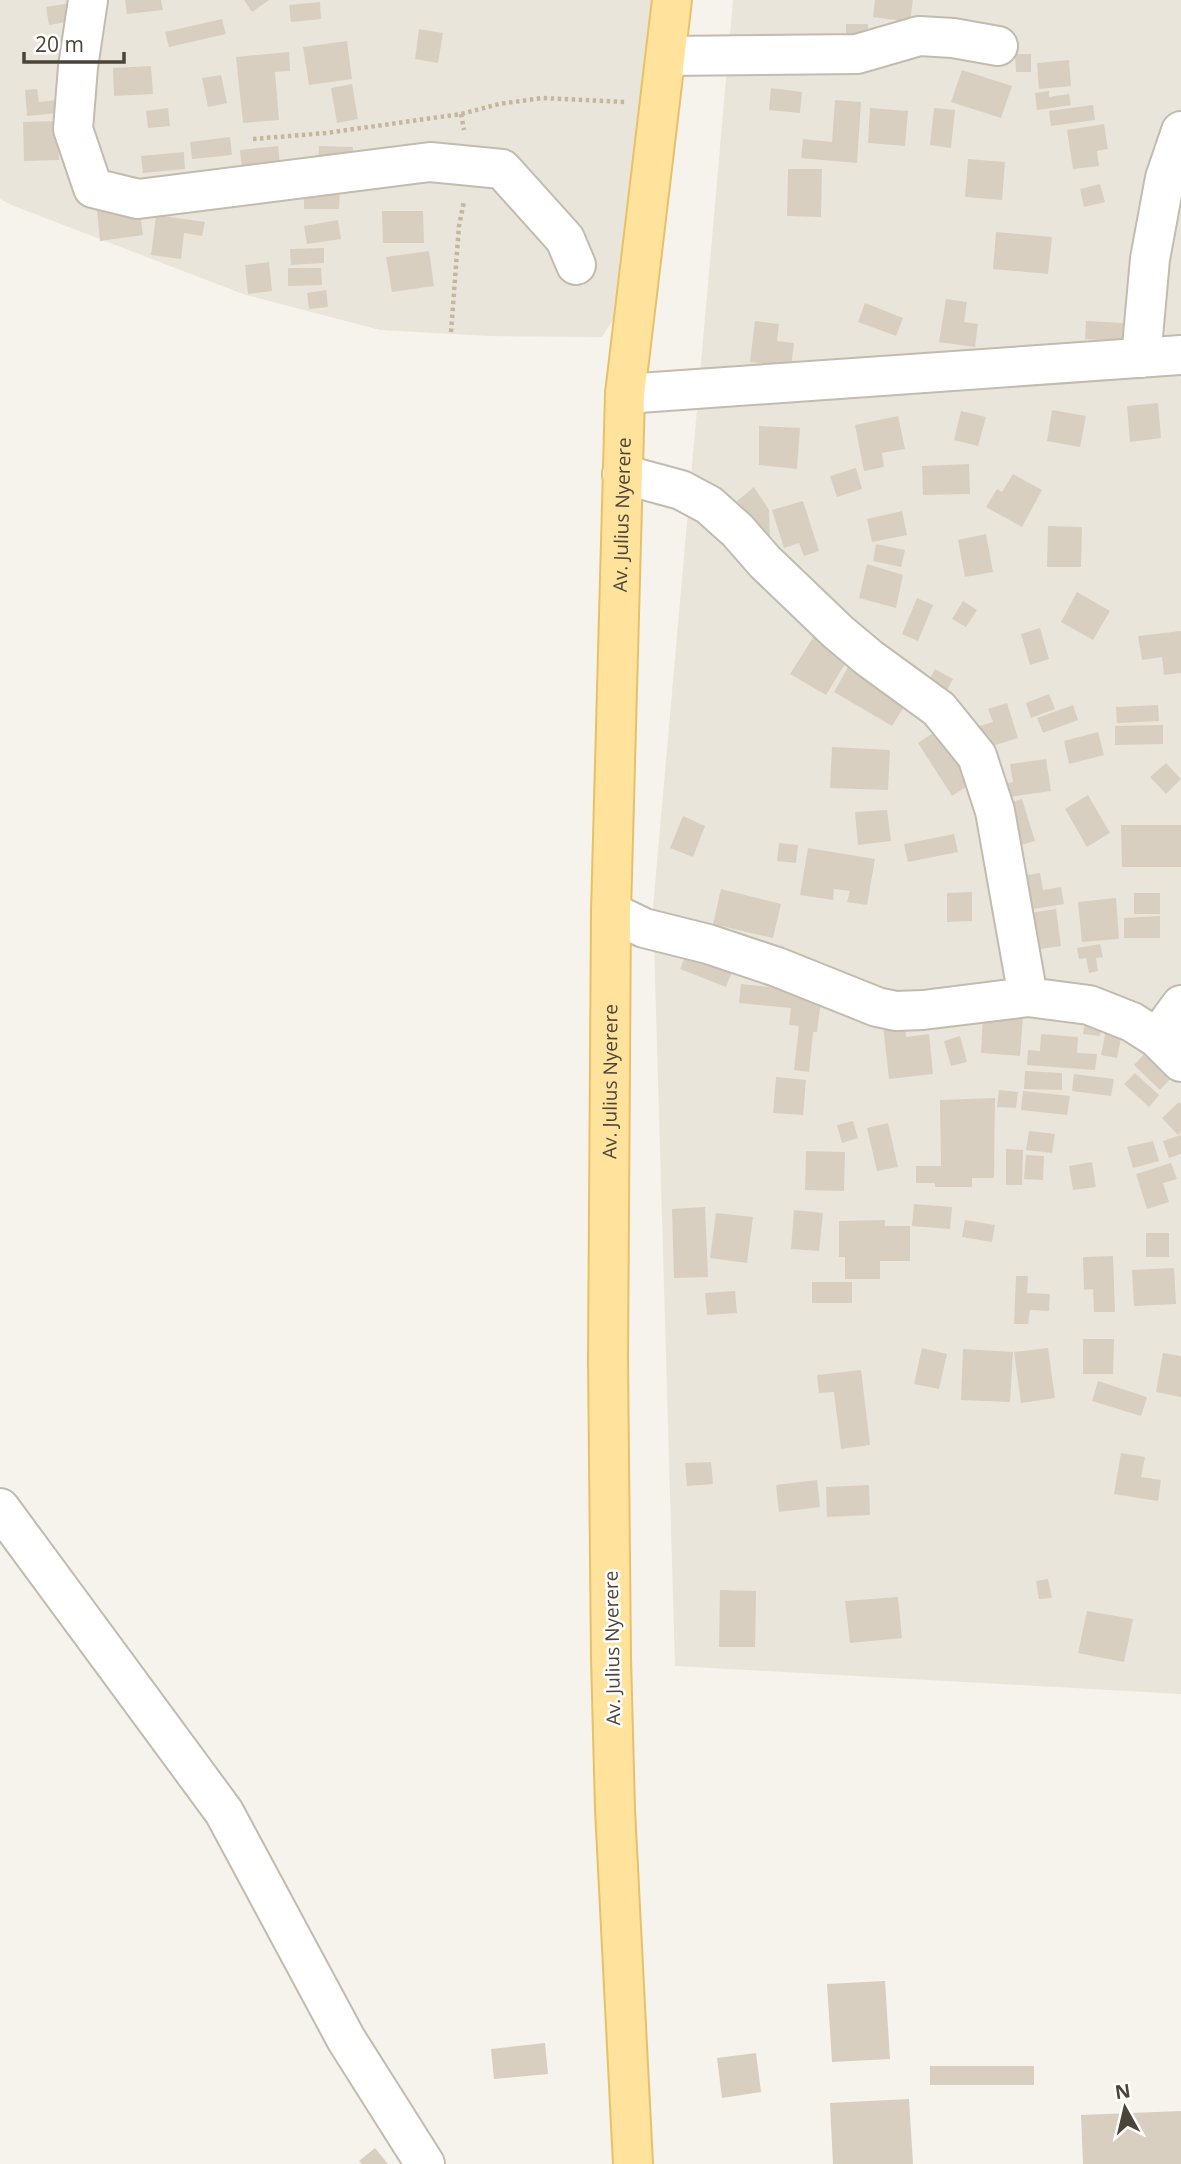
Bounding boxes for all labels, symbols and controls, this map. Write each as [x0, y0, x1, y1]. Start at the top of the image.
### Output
scale bar [24, 21, 124, 65]
text: 20 m [35, 30, 84, 58]
street label: Av. Julius Nyerere [607, 437, 637, 592]
street label: Av. Julius Nyerere [596, 1004, 623, 1159]
street label: Av. Julius Nyerere [598, 1570, 626, 1726]
north arrow [1090, 2073, 1160, 2143]
text: N [1113, 2077, 1132, 2105]

